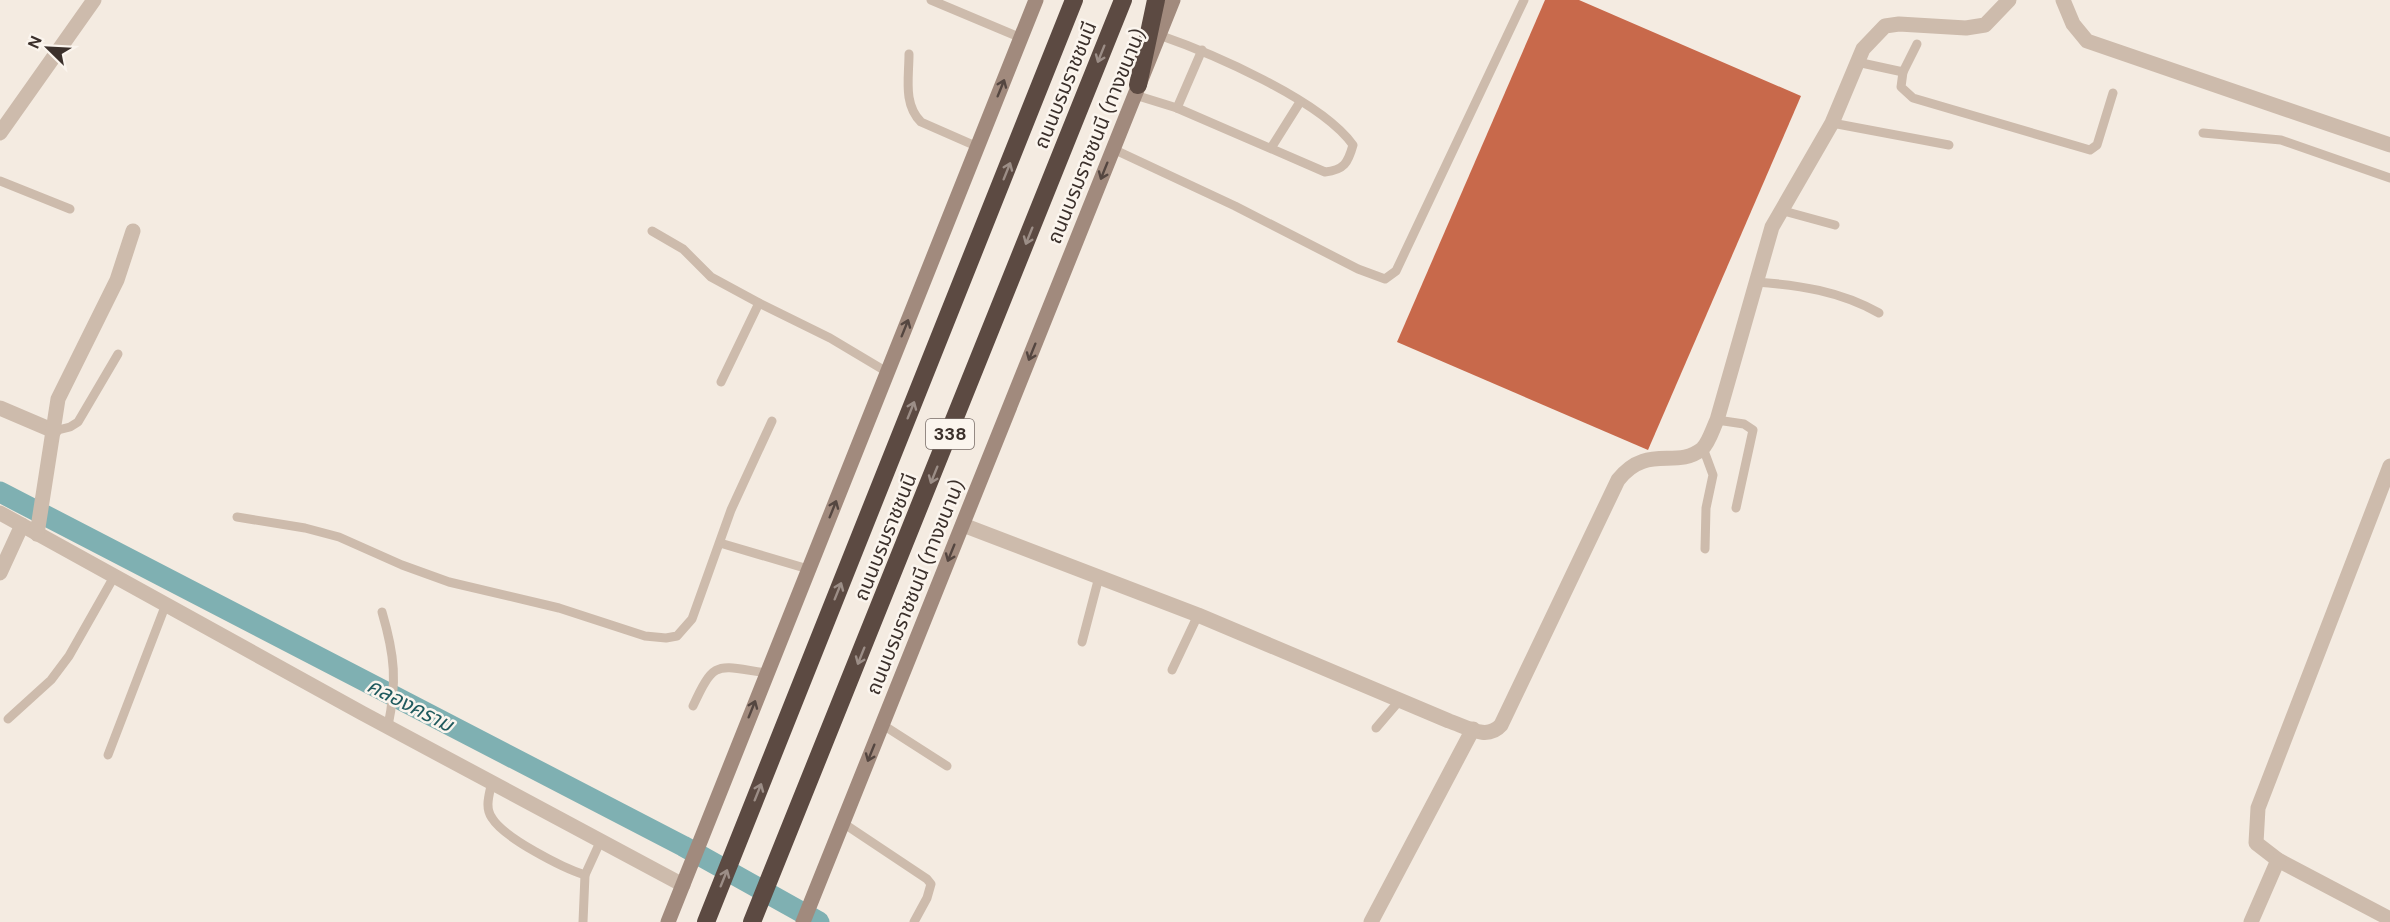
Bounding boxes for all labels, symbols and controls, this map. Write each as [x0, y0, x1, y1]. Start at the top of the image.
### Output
north arrow [18, 18, 78, 78]
street label: ถนนบรมราชชนนี [1028, 18, 1102, 152]
street label: ถนนบรมราชชนนี (ทางขนาน) [1041, 25, 1151, 247]
text: N [23, 33, 47, 52]
one-way arrow [1095, 45, 1106, 63]
one-way arrow [996, 79, 1007, 98]
one-way arrow [1002, 162, 1013, 181]
one-way arrow [1098, 162, 1109, 180]
one-way arrow [1023, 226, 1034, 244]
one-way arrow [900, 319, 911, 337]
one-way arrow [1026, 343, 1037, 361]
one-way arrow [906, 401, 917, 420]
road number: 338 [926, 419, 974, 449]
one-way arrow [928, 466, 939, 484]
street label: ถนนบรมราชชนนี [848, 470, 922, 604]
street label: ถนนบรมราชชนนี (ทางขนาน) [860, 476, 970, 698]
one-way arrow [828, 500, 839, 518]
one-way arrow [945, 543, 956, 562]
one-way arrow [833, 582, 844, 601]
one-way arrow [855, 646, 866, 665]
water label: คลองคราม [362, 671, 460, 739]
one-way arrow [747, 700, 758, 719]
one-way arrow [865, 744, 876, 762]
one-way arrow [753, 783, 764, 802]
one-way arrow [719, 870, 730, 888]

